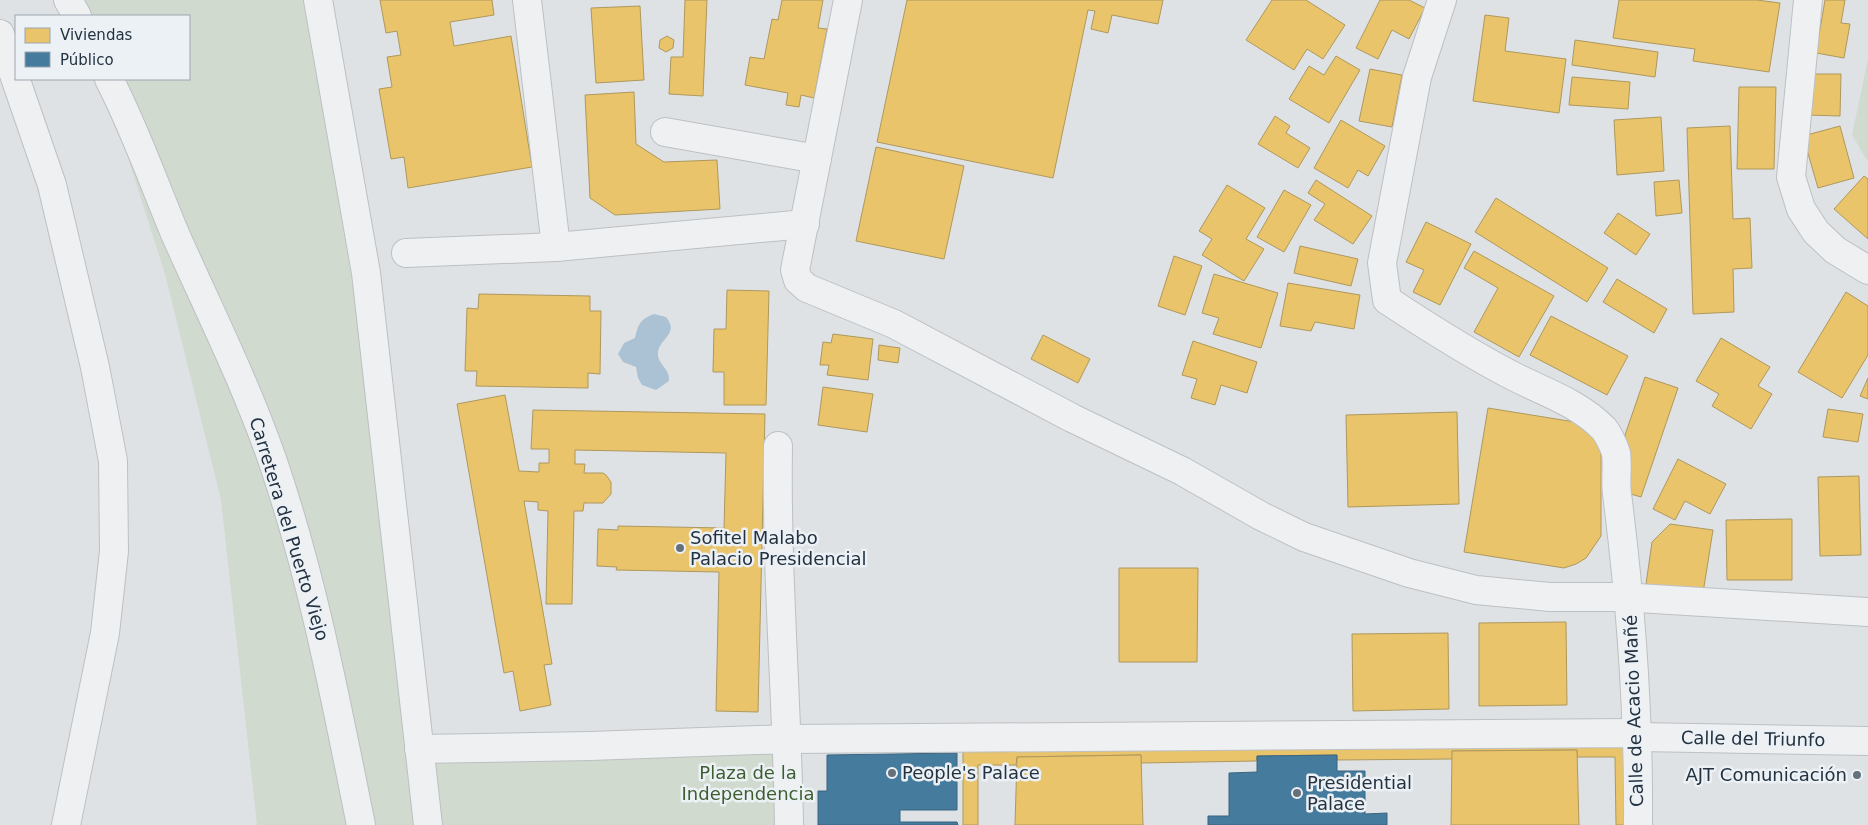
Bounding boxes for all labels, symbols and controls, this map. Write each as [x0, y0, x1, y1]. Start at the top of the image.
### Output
legend [15, 15, 190, 80]
text: Viviendas [60, 26, 133, 44]
text: Público [60, 51, 114, 69]
street label: Carretera del Puerto Viejo [245, 415, 334, 643]
place label: Sofitel Malabo Palacio Presidencial [690, 527, 867, 569]
marker: Sofitel Malabo Palacio Presidencial [674, 542, 686, 554]
street label: Calle de Acacio Mañé [1620, 615, 1647, 807]
street label: Calle del Triunfo [1681, 727, 1825, 750]
park label: Plaza de la Independencia [682, 762, 814, 804]
place label: People's Palace [902, 762, 1040, 783]
place label: AJT Comunicación [1685, 764, 1847, 785]
marker: People's Palace [886, 767, 898, 779]
marker: AJT Comunicación [1851, 769, 1863, 781]
place label: Presidential Palace [1307, 772, 1412, 814]
marker: Presidential Palace [1291, 787, 1303, 799]

